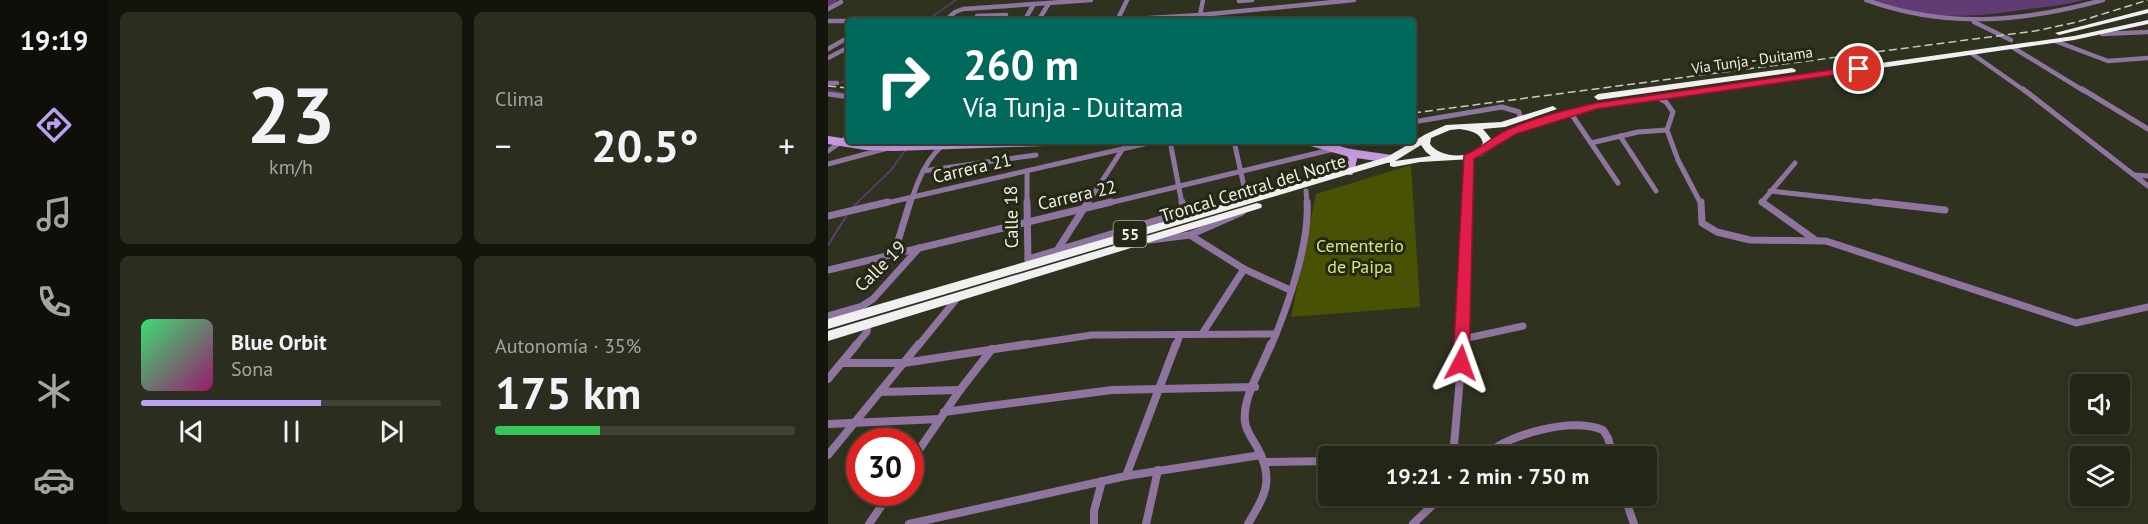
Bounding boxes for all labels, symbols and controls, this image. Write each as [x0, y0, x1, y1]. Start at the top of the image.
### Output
text: 19:19 [20, 23, 88, 57]
text: 260 m [963, 37, 1079, 92]
icon: right [864, 42, 942, 120]
street label: Vía Tunja - Duitama [1689, 42, 1814, 78]
pin [1833, 43, 1884, 94]
icon: arrive [1842, 52, 1875, 85]
text: 23 [247, 64, 335, 165]
text: Clima [495, 86, 544, 112]
text: Vía Tunja - Duitama [963, 90, 1183, 124]
icon: directions [33, 104, 75, 146]
text: 20.5° [591, 116, 699, 174]
text: − [495, 124, 512, 167]
text: + [778, 124, 795, 167]
street label: Carrera 21 [931, 148, 1013, 188]
street label: Troncal Central del Norte [1157, 149, 1349, 227]
text: km/h [269, 154, 313, 180]
street label: Carrera 22 [1036, 175, 1118, 215]
street label: Calle 18 [999, 185, 1023, 249]
icon: music [33, 193, 75, 235]
road number: 55 [1114, 221, 1146, 247]
park label: Cementerio de Paipa [1316, 234, 1404, 278]
street label: Calle 19 [850, 236, 910, 296]
icon: phone [33, 281, 75, 323]
text: Blue Orbit [231, 328, 327, 356]
position arrow [1429, 331, 1493, 395]
text: Autonomía · 35% [495, 333, 641, 359]
text: Sona [231, 356, 273, 382]
text: 175 km [495, 363, 641, 421]
icon: climate [33, 370, 75, 412]
map controls [2070, 374, 2130, 506]
button: sound [2070, 374, 2130, 434]
icon: previous [175, 415, 208, 448]
icon: pause [275, 415, 308, 448]
icon: next [375, 415, 408, 448]
speed limit sign: 30 [846, 428, 924, 506]
button: layers [2070, 446, 2130, 506]
icon: car [33, 459, 75, 501]
text: 19:21 · 2 min · 750 m [1386, 462, 1589, 490]

